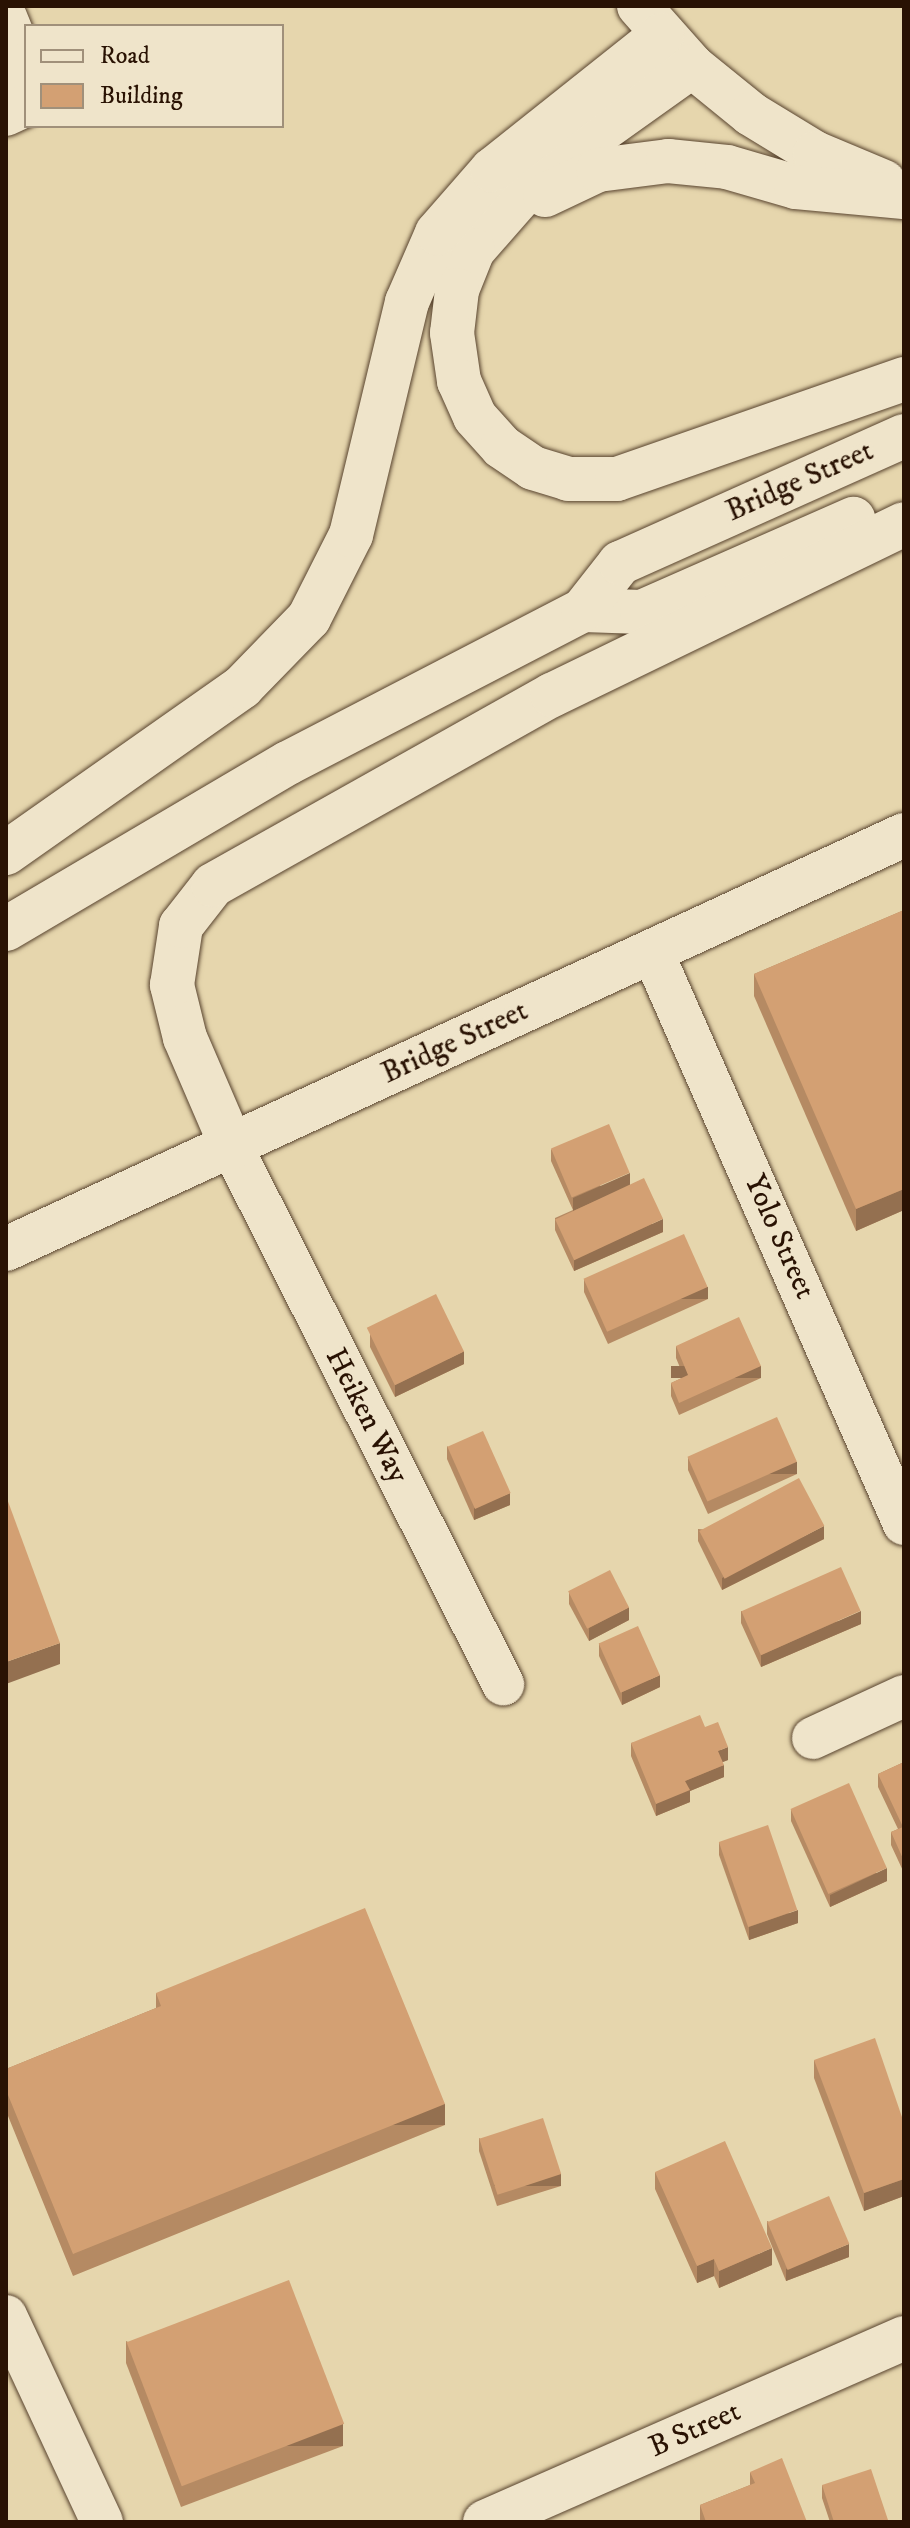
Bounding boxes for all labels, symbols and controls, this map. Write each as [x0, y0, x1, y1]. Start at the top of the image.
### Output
legend [24, 24, 284, 128]
text: Road [100, 41, 150, 71]
text: Building [100, 81, 183, 111]
street label: Bridge Street [721, 434, 879, 530]
street label: Bridge Street [376, 993, 534, 1093]
street label: Yolo Street [736, 1169, 822, 1305]
street label: Heiken Way [317, 1343, 415, 1489]
street label: B Street [644, 2394, 746, 2466]

